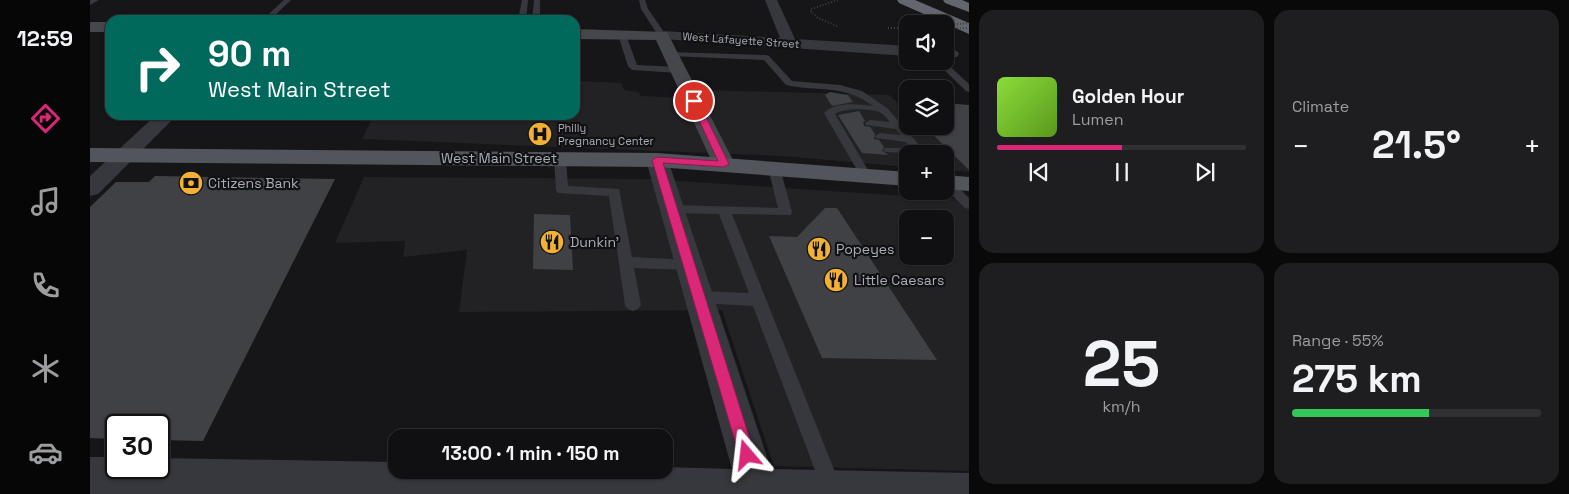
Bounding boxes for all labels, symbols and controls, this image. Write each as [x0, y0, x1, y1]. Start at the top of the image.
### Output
map controls [899, 15, 954, 265]
button: sound [899, 15, 954, 70]
text: 12:59 [17, 24, 73, 52]
street label: West Lafayette Street [682, 29, 800, 51]
text: 90 m [208, 32, 291, 76]
icon: right [125, 35, 190, 100]
text: West Main Street [208, 75, 391, 103]
pin [673, 80, 715, 122]
button: layers [899, 80, 954, 135]
text: Golden Hour [1072, 84, 1184, 109]
icon: arrive [680, 87, 708, 115]
text: Climate [1292, 96, 1349, 117]
icon: directions [28, 101, 63, 136]
text: Lumen [1072, 109, 1124, 130]
hospital icon: Philly Pregnancy Center [527, 121, 553, 147]
place label: Philly Pregnancy Center [558, 121, 654, 148]
text: 21.5° [1372, 121, 1461, 169]
text: − [1292, 128, 1309, 164]
text: + [1524, 128, 1541, 164]
button: + [899, 145, 954, 200]
street label: West Main Street [441, 149, 557, 167]
icon: previous [1025, 158, 1053, 186]
icon: pause [1108, 158, 1136, 186]
icon: next [1191, 158, 1219, 186]
bank icon: Citizens Bank [178, 170, 204, 196]
place label: Citizens Bank [208, 174, 299, 192]
icon: music [28, 184, 63, 219]
button: − [899, 210, 954, 265]
restaurant icon: Dunkin' [539, 229, 565, 255]
place label: Dunkin' [570, 233, 619, 251]
restaurant icon: Popeyes [806, 236, 832, 262]
place label: Popeyes [836, 240, 894, 258]
restaurant icon: Little Caesars [823, 267, 849, 293]
icon: phone [28, 268, 63, 303]
place label: Little Caesars [854, 271, 944, 289]
text: 25 [1083, 322, 1160, 405]
text: Range · 55% [1292, 330, 1384, 351]
icon: climate [28, 351, 63, 386]
text: 275 km [1292, 355, 1422, 403]
text: km/h [1102, 396, 1141, 417]
speed limit sign: 30 [105, 414, 170, 479]
position arrow [720, 428, 772, 480]
icon: car [28, 435, 63, 470]
text: 13:00 · 1 min · 150 m [442, 441, 619, 466]

